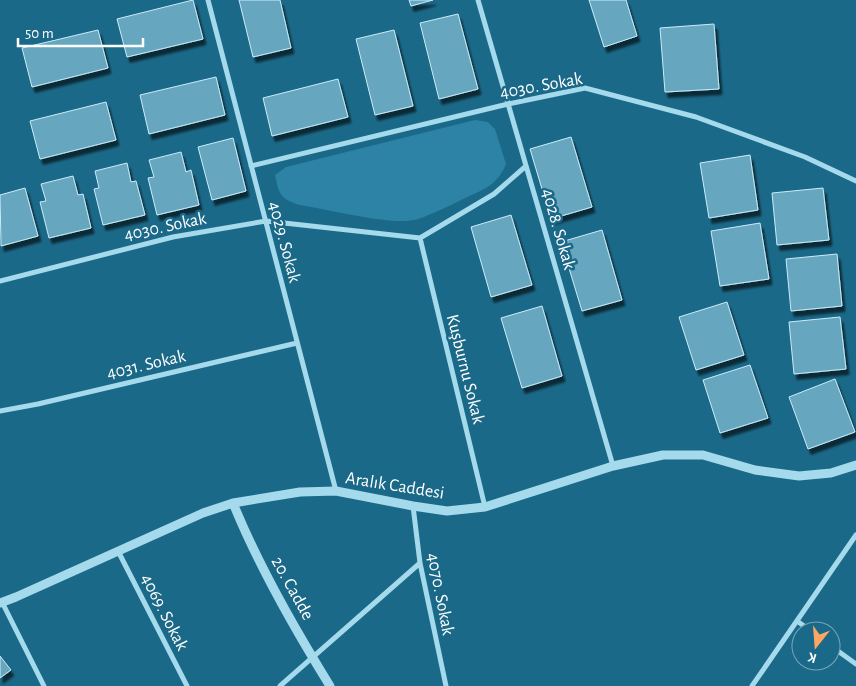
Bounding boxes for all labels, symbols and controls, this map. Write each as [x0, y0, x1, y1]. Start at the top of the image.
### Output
scale bar [18, 15, 142, 47]
text: 50 m [25, 26, 54, 41]
street label: 4030. Sokak [498, 70, 585, 102]
street label: 4028. Sokak [538, 187, 578, 273]
street label: 4029. Sokak [265, 200, 304, 286]
street label: 4030. Sokak [122, 209, 209, 244]
street label: Kuşburnu Sokak [443, 313, 488, 427]
street label: 4031. Sokak [105, 347, 188, 383]
street label: Aralık Caddesi [344, 469, 446, 503]
street label: 4070. Sokak [423, 551, 457, 638]
street label: 20. Cadde [267, 554, 317, 623]
street label: 4069. Sokak [137, 571, 191, 654]
north arrow [791, 621, 841, 671]
text: K [806, 649, 818, 665]

